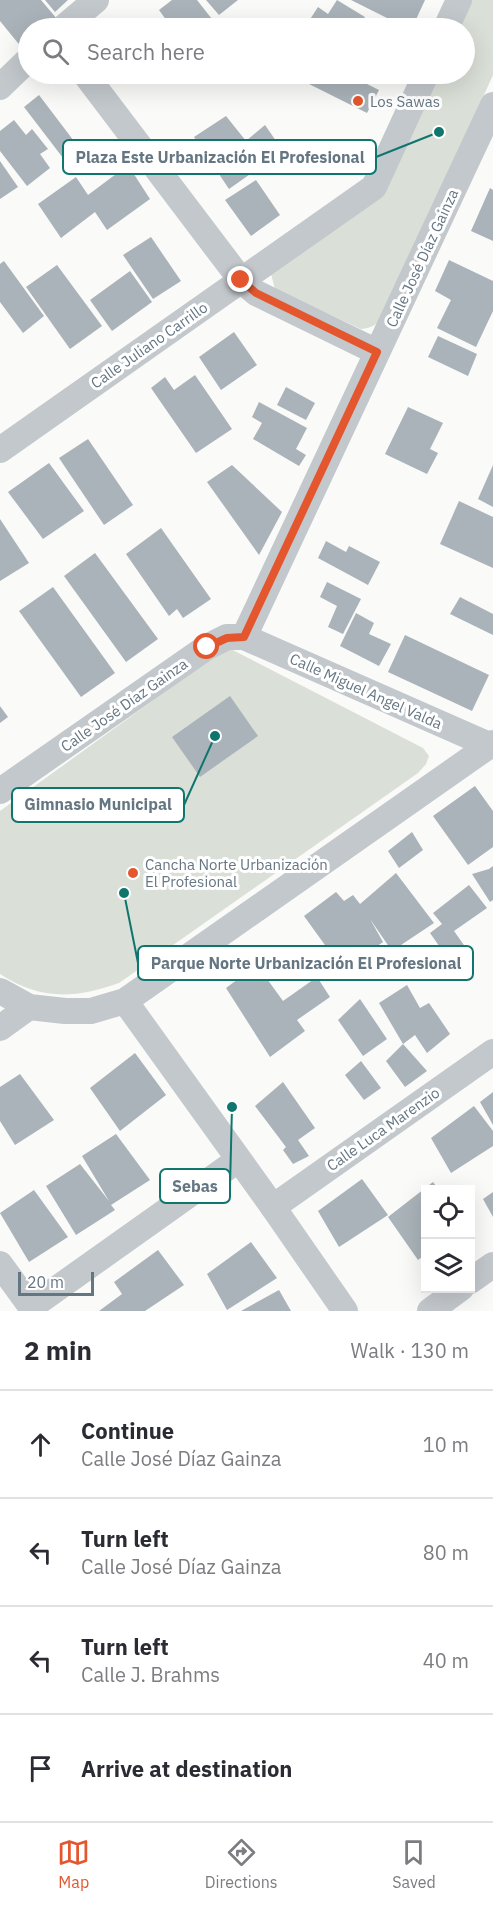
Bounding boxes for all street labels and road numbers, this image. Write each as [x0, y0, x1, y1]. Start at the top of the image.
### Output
street label: Calle José Díaz Gainza [382, 186, 462, 330]
street label: Calle Juliano Carrillo [87, 298, 211, 392]
street label: Calle Miguel Angel Valda [287, 649, 445, 733]
street label: Calle José Díaz Gainza [57, 654, 191, 756]
street label: Calle Luca Marenzio [323, 1083, 443, 1175]

